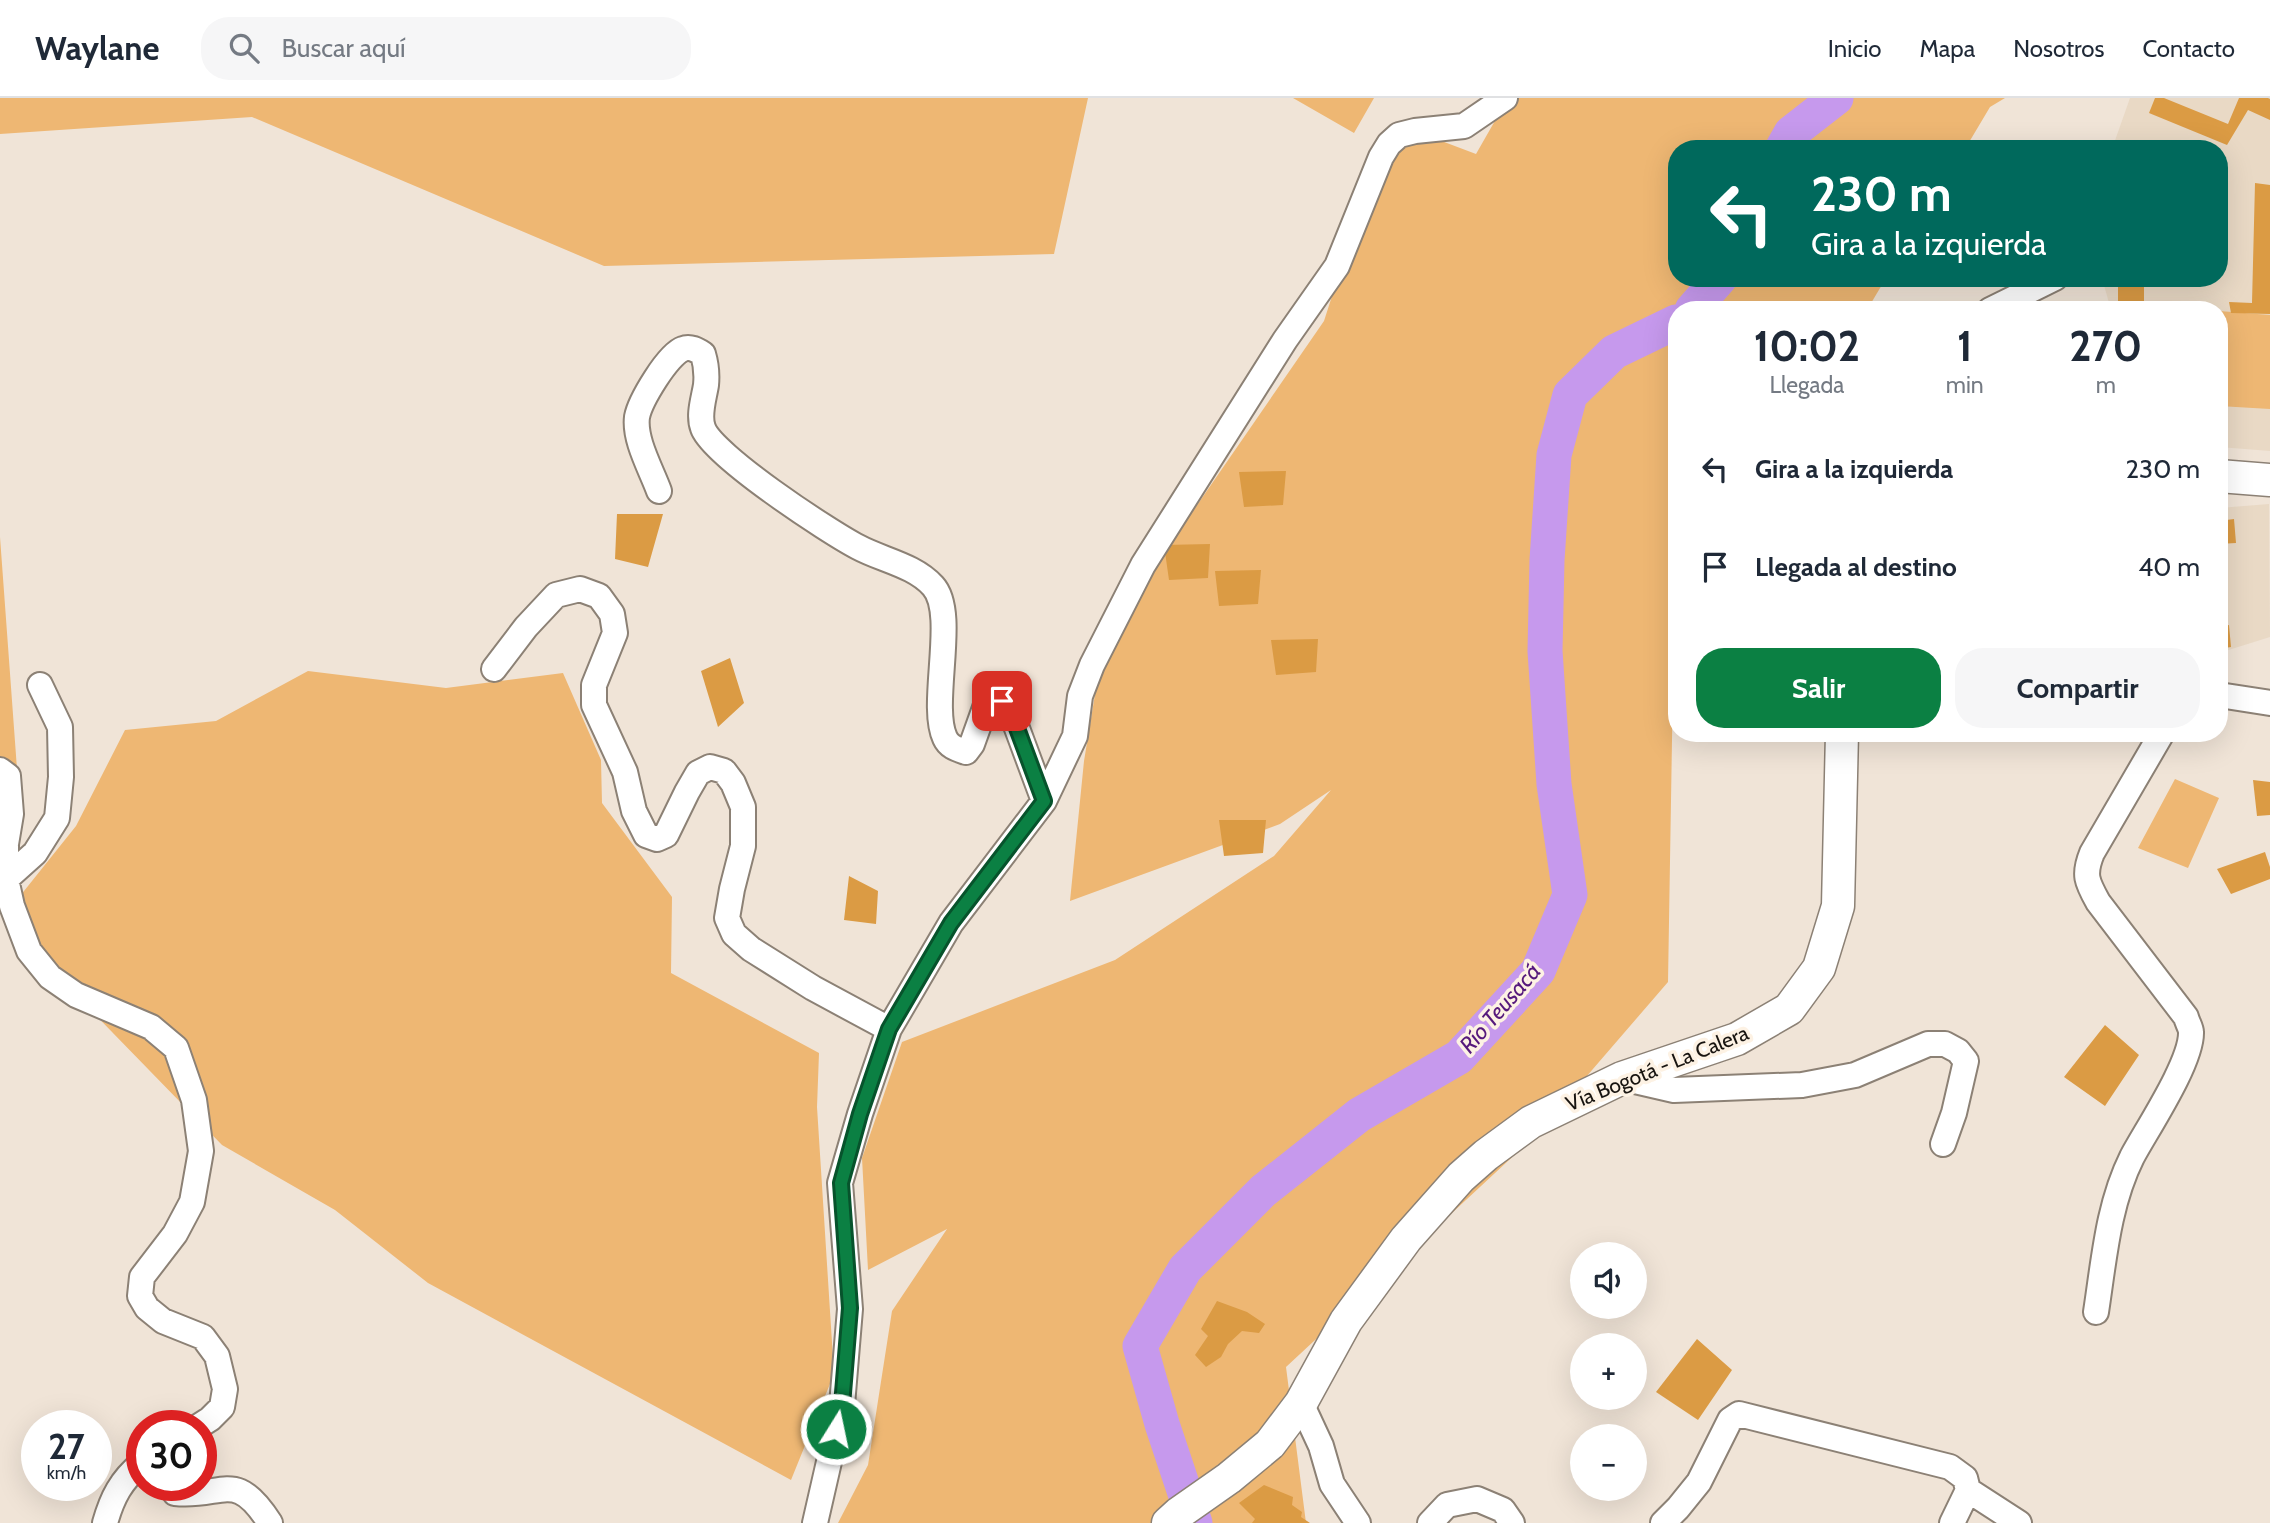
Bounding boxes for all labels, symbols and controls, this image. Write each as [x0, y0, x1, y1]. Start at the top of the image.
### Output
search box [201, 17, 691, 80]
text: Waylane [35, 28, 159, 68]
icon: search [225, 29, 263, 67]
text: Buscar aquí [281, 32, 406, 64]
text: Inicio [1828, 34, 1881, 63]
text: Mapa [1919, 34, 1975, 63]
text: Nosotros [2013, 34, 2104, 63]
text: Contacto [2142, 34, 2235, 63]
text: 230 m [1811, 164, 1952, 223]
icon: left [1696, 168, 1787, 259]
text: Gira a la izquierda [1811, 224, 2046, 263]
text: 10:02 [1754, 320, 1860, 372]
text: 1 [1957, 320, 1972, 372]
text: 270 [2069, 320, 2142, 372]
text: Llegada [1769, 371, 1844, 399]
text: min [1946, 371, 1984, 399]
text: m [2096, 371, 2116, 399]
icon: left [1696, 450, 1734, 488]
text: Gira a la izquierda [1755, 453, 1953, 485]
text: 230 m [2126, 453, 2200, 485]
icon: arrive [1696, 548, 1734, 586]
text: Llegada al destino [1755, 551, 1957, 583]
text: 40 m [2138, 551, 2200, 583]
button: Salir [1696, 648, 1941, 728]
button: Compartir [1955, 648, 2200, 728]
pin [972, 671, 1032, 731]
icon: arrive [983, 682, 1021, 720]
water label: Río Teusacá [1453, 957, 1547, 1059]
street label: Vía Bogotá - La Calera [1562, 1020, 1752, 1116]
map controls [1570, 1242, 1647, 1501]
button: sound [1570, 1242, 1647, 1319]
button: + [1570, 1333, 1647, 1410]
position arrow [799, 1392, 873, 1466]
speed limit sign: 30 [126, 1410, 217, 1501]
button: − [1570, 1424, 1647, 1501]
text: 27 [48, 1425, 85, 1468]
text: km/h [47, 1462, 86, 1484]

